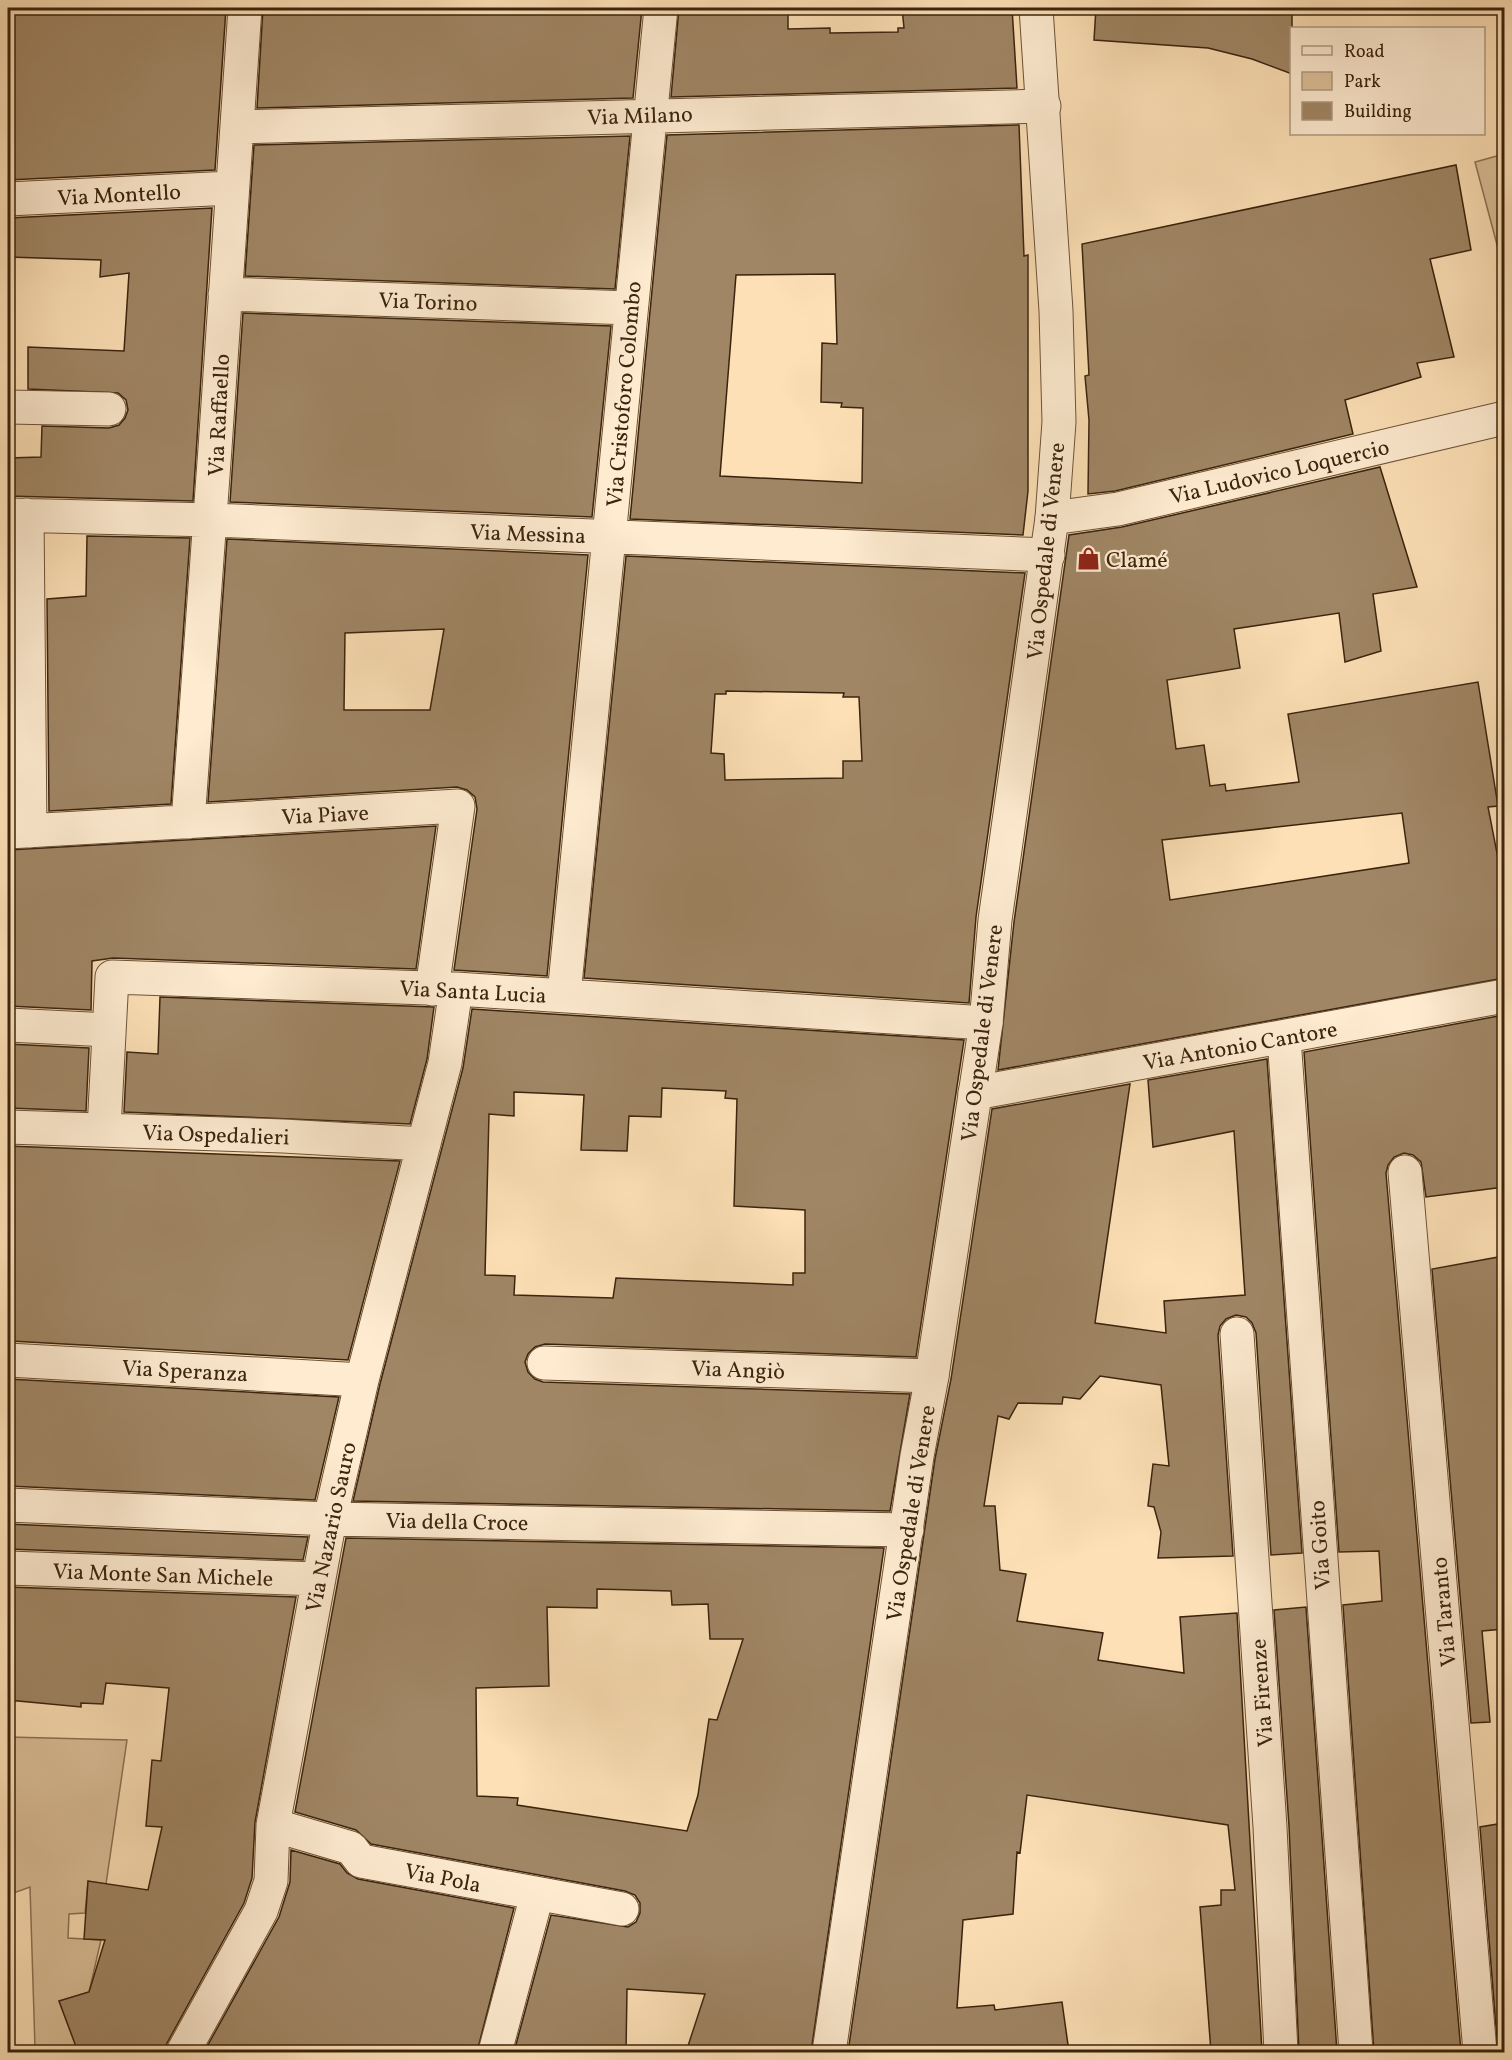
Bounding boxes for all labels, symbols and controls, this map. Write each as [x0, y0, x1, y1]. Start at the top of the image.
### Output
legend [1290, 27, 1485, 135]
text: Road [1344, 40, 1385, 65]
text: Park [1344, 70, 1381, 95]
street label: Via Milano [587, 100, 693, 135]
text: Building [1344, 100, 1412, 125]
street label: Via Montello [57, 178, 182, 215]
street label: Via Cristoforo Colombo [600, 280, 651, 508]
street label: Via Torino [378, 286, 478, 321]
street label: Via Raffaello [202, 353, 239, 477]
street label: Via Ludovico Loquercio [1166, 433, 1393, 514]
street label: Via Ospedale di Venere [1021, 441, 1074, 662]
street label: Via Messina [469, 518, 586, 553]
shop icon: Clamé [1075, 546, 1101, 572]
place label: Clamé [1106, 546, 1168, 577]
street label: Via Piave [281, 799, 370, 834]
street label: Via Ospedale di Venere [955, 923, 1012, 1144]
street label: Via Santa Lucia [398, 974, 547, 1013]
street label: Via Antonio Cantore [1141, 1015, 1340, 1080]
street label: Via Ospedalieri [142, 1118, 290, 1155]
street label: Via Speranza [121, 1354, 249, 1391]
street label: Via Angiò [690, 1354, 786, 1389]
street label: Via Ospedale di Venere [880, 1403, 945, 1624]
street label: Via Nazario Sauro [299, 1439, 366, 1616]
street label: Via Goito [1303, 1499, 1340, 1591]
street label: Via della Croce [385, 1507, 529, 1540]
street label: Via Taranto [1425, 1555, 1466, 1668]
street label: Via Monte San Michele [52, 1557, 274, 1596]
street label: Via Firenze [1244, 1638, 1283, 1748]
street label: Via Pola [402, 1857, 483, 1902]

